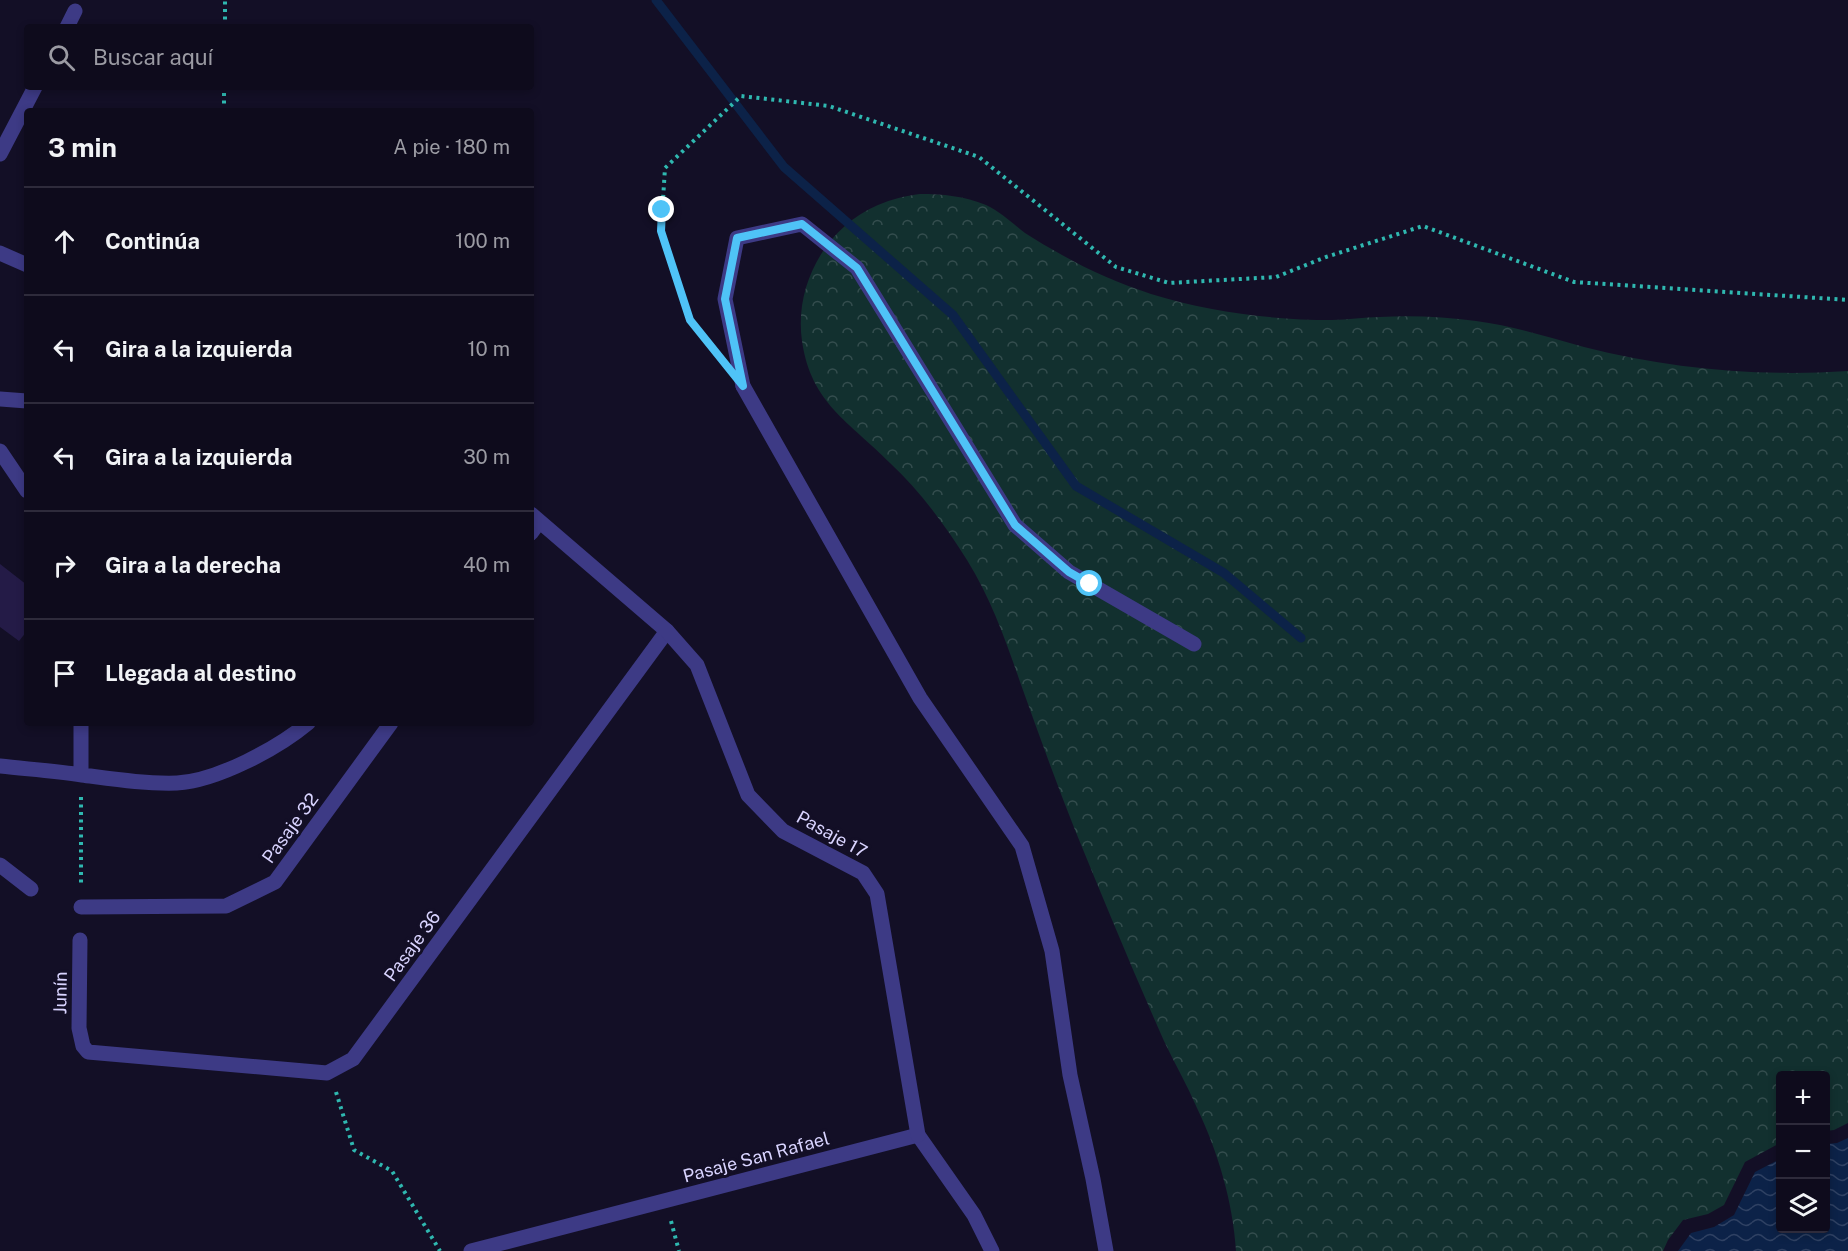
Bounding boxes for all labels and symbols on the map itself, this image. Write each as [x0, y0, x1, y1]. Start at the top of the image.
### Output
route end [648, 196, 674, 222]
route start [1076, 570, 1102, 596]
street label: Pasaje 32 [258, 789, 322, 867]
street label: Pasaje 17 [793, 806, 871, 862]
street label: Pasaje 36 [379, 907, 445, 985]
street label: Junín [49, 971, 71, 1015]
street label: Pasaje San Rafael [681, 1127, 831, 1187]

